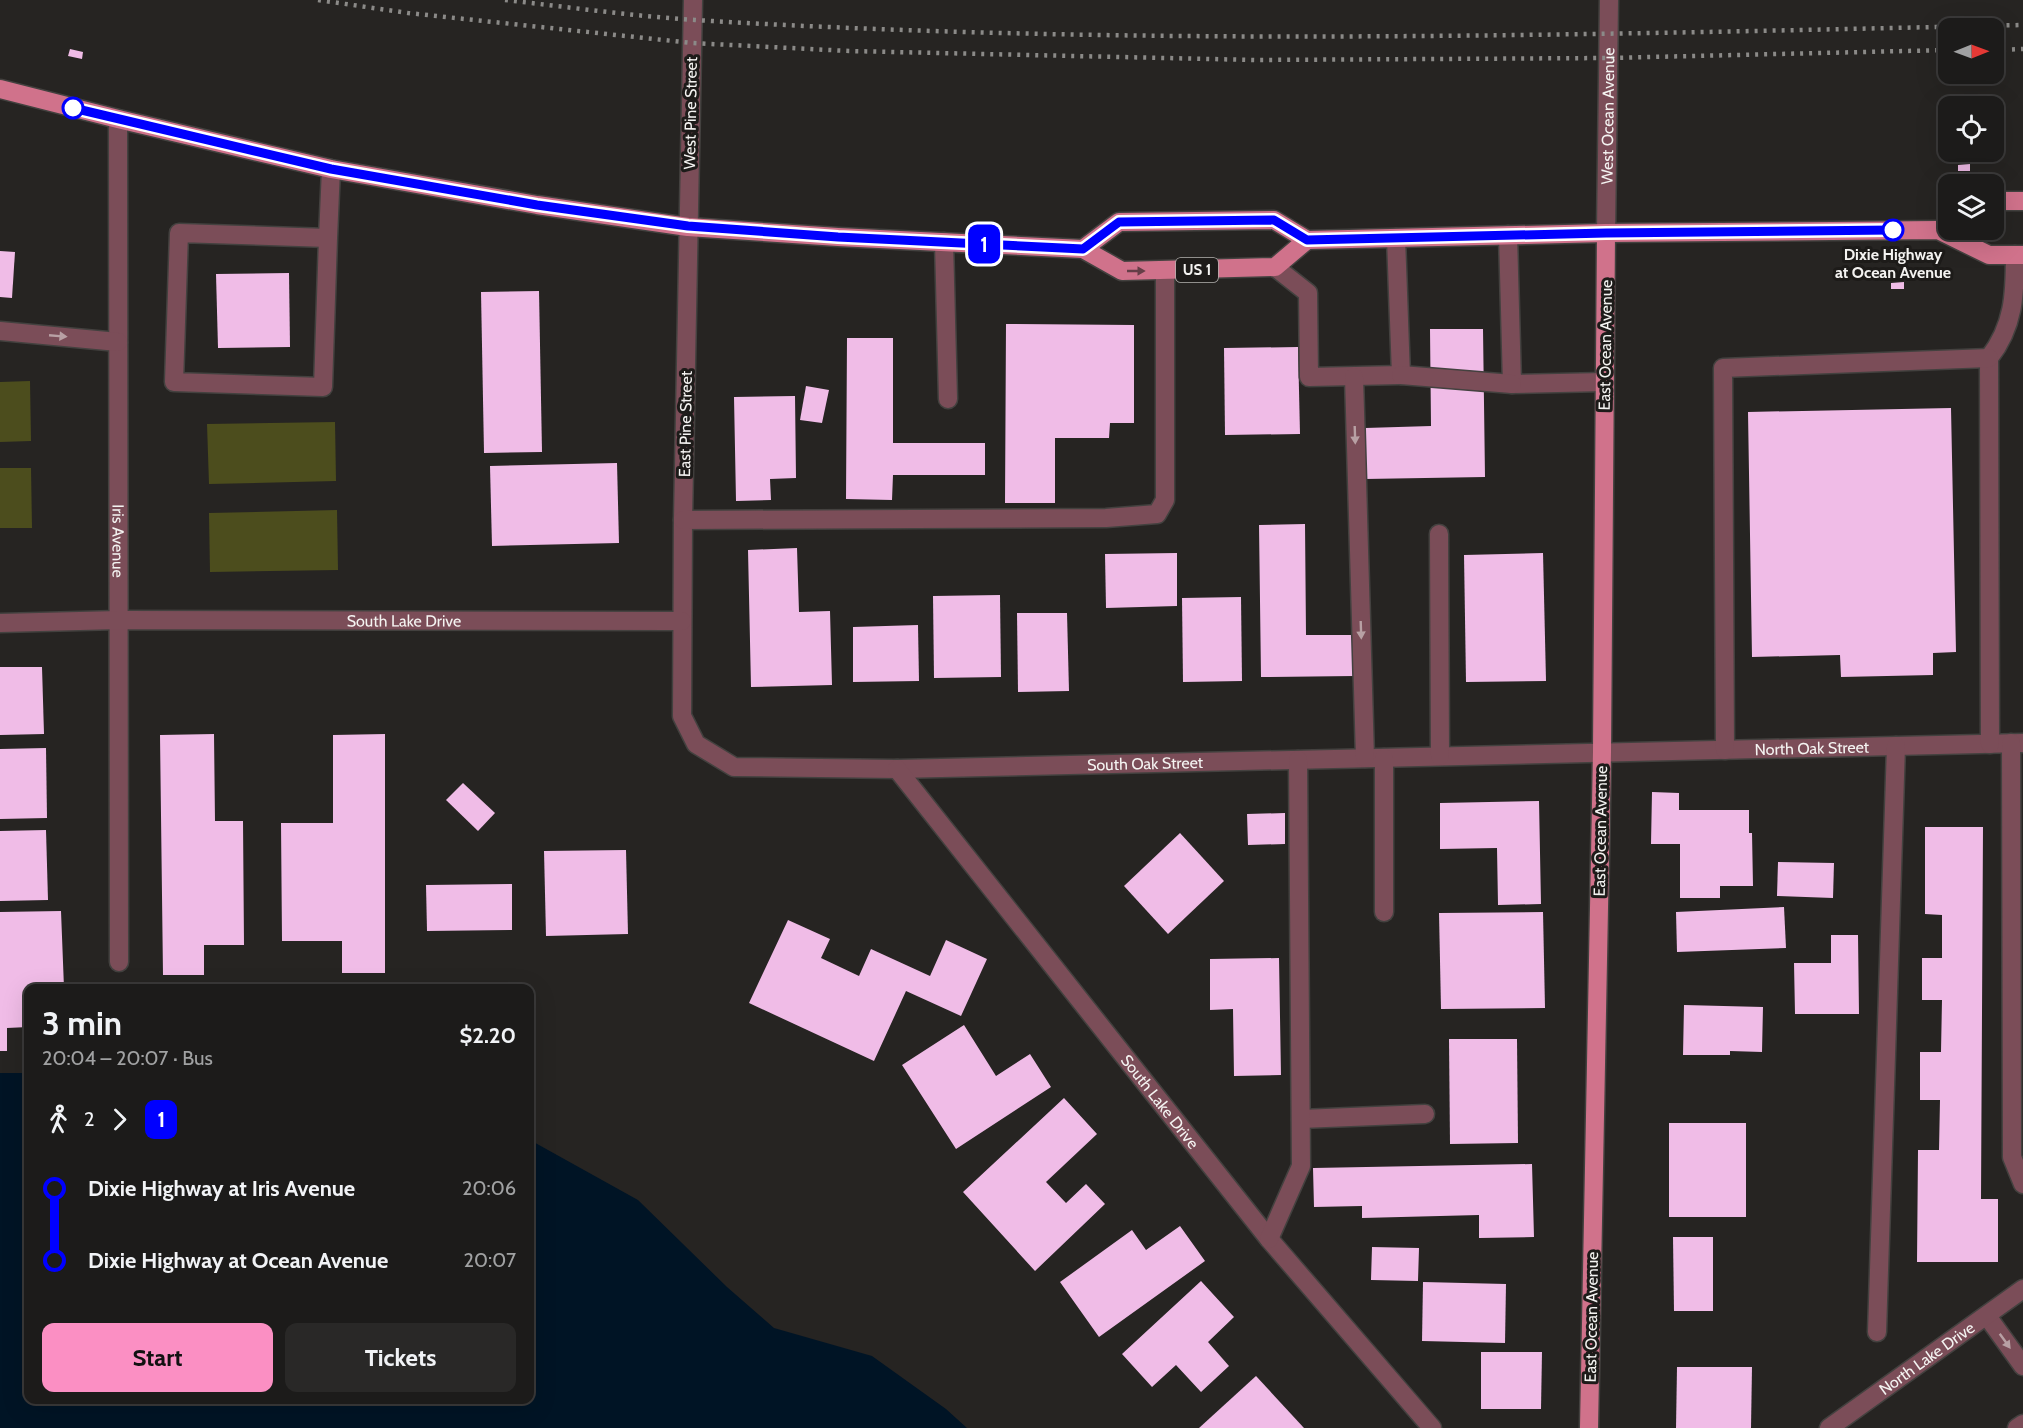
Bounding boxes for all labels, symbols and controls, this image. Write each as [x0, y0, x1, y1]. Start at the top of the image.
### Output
north arrow [1938, 18, 2004, 84]
map controls [1938, 18, 2004, 240]
street label: West Ocean Avenue [1598, 47, 1618, 185]
street label: West Pine Street [680, 56, 701, 169]
button: locate [1938, 96, 2004, 162]
unlabelled marker [62, 97, 84, 119]
button: layers [1938, 174, 2004, 240]
marker: Dixie Highway at Ocean Avenue [1882, 219, 1904, 241]
line badge: 1 [964, 224, 1004, 264]
text: 1 [980, 232, 988, 257]
place label: Dixie Highway at Ocean Avenue [1835, 245, 1951, 282]
road number: US 1 [1176, 258, 1218, 282]
one-way arrow [1126, 266, 1145, 276]
street label: East Ocean Avenue [1595, 280, 1616, 411]
one-way arrow [49, 331, 68, 341]
street label: East Pine Street [675, 370, 696, 477]
one-way arrow [1351, 426, 1360, 445]
street label: Iris Avenue [108, 504, 128, 578]
street label: South Lake Drive [347, 611, 461, 631]
one-way arrow [1357, 621, 1366, 640]
street label: North Oak Street [1754, 738, 1870, 759]
street label: South Oak Street [1087, 753, 1204, 775]
street label: East Ocean Avenue [1590, 766, 1611, 897]
text: 3 min [42, 1003, 122, 1043]
text: $2.20 [460, 1022, 516, 1049]
text: 20:04 – 20:07 · Bus [42, 1046, 213, 1070]
street label: South Lake Drive [1117, 1051, 1203, 1153]
icon: walk [42, 1103, 75, 1136]
icon: forward [103, 1103, 136, 1136]
text: 2 [84, 1107, 94, 1131]
text: 1 [157, 1107, 165, 1132]
text: Dixie Highway at Iris Avenue [88, 1175, 355, 1202]
text: 20:06 [462, 1176, 516, 1200]
text: Dixie Highway at Ocean Avenue [88, 1247, 388, 1274]
text: 20:07 [464, 1248, 516, 1272]
street label: East Ocean Avenue [1581, 1252, 1602, 1383]
street label: North Lake Drive [1875, 1318, 1978, 1399]
button: Start [42, 1323, 273, 1392]
button: Tickets [285, 1323, 516, 1392]
one-way arrow [1999, 1332, 2011, 1348]

